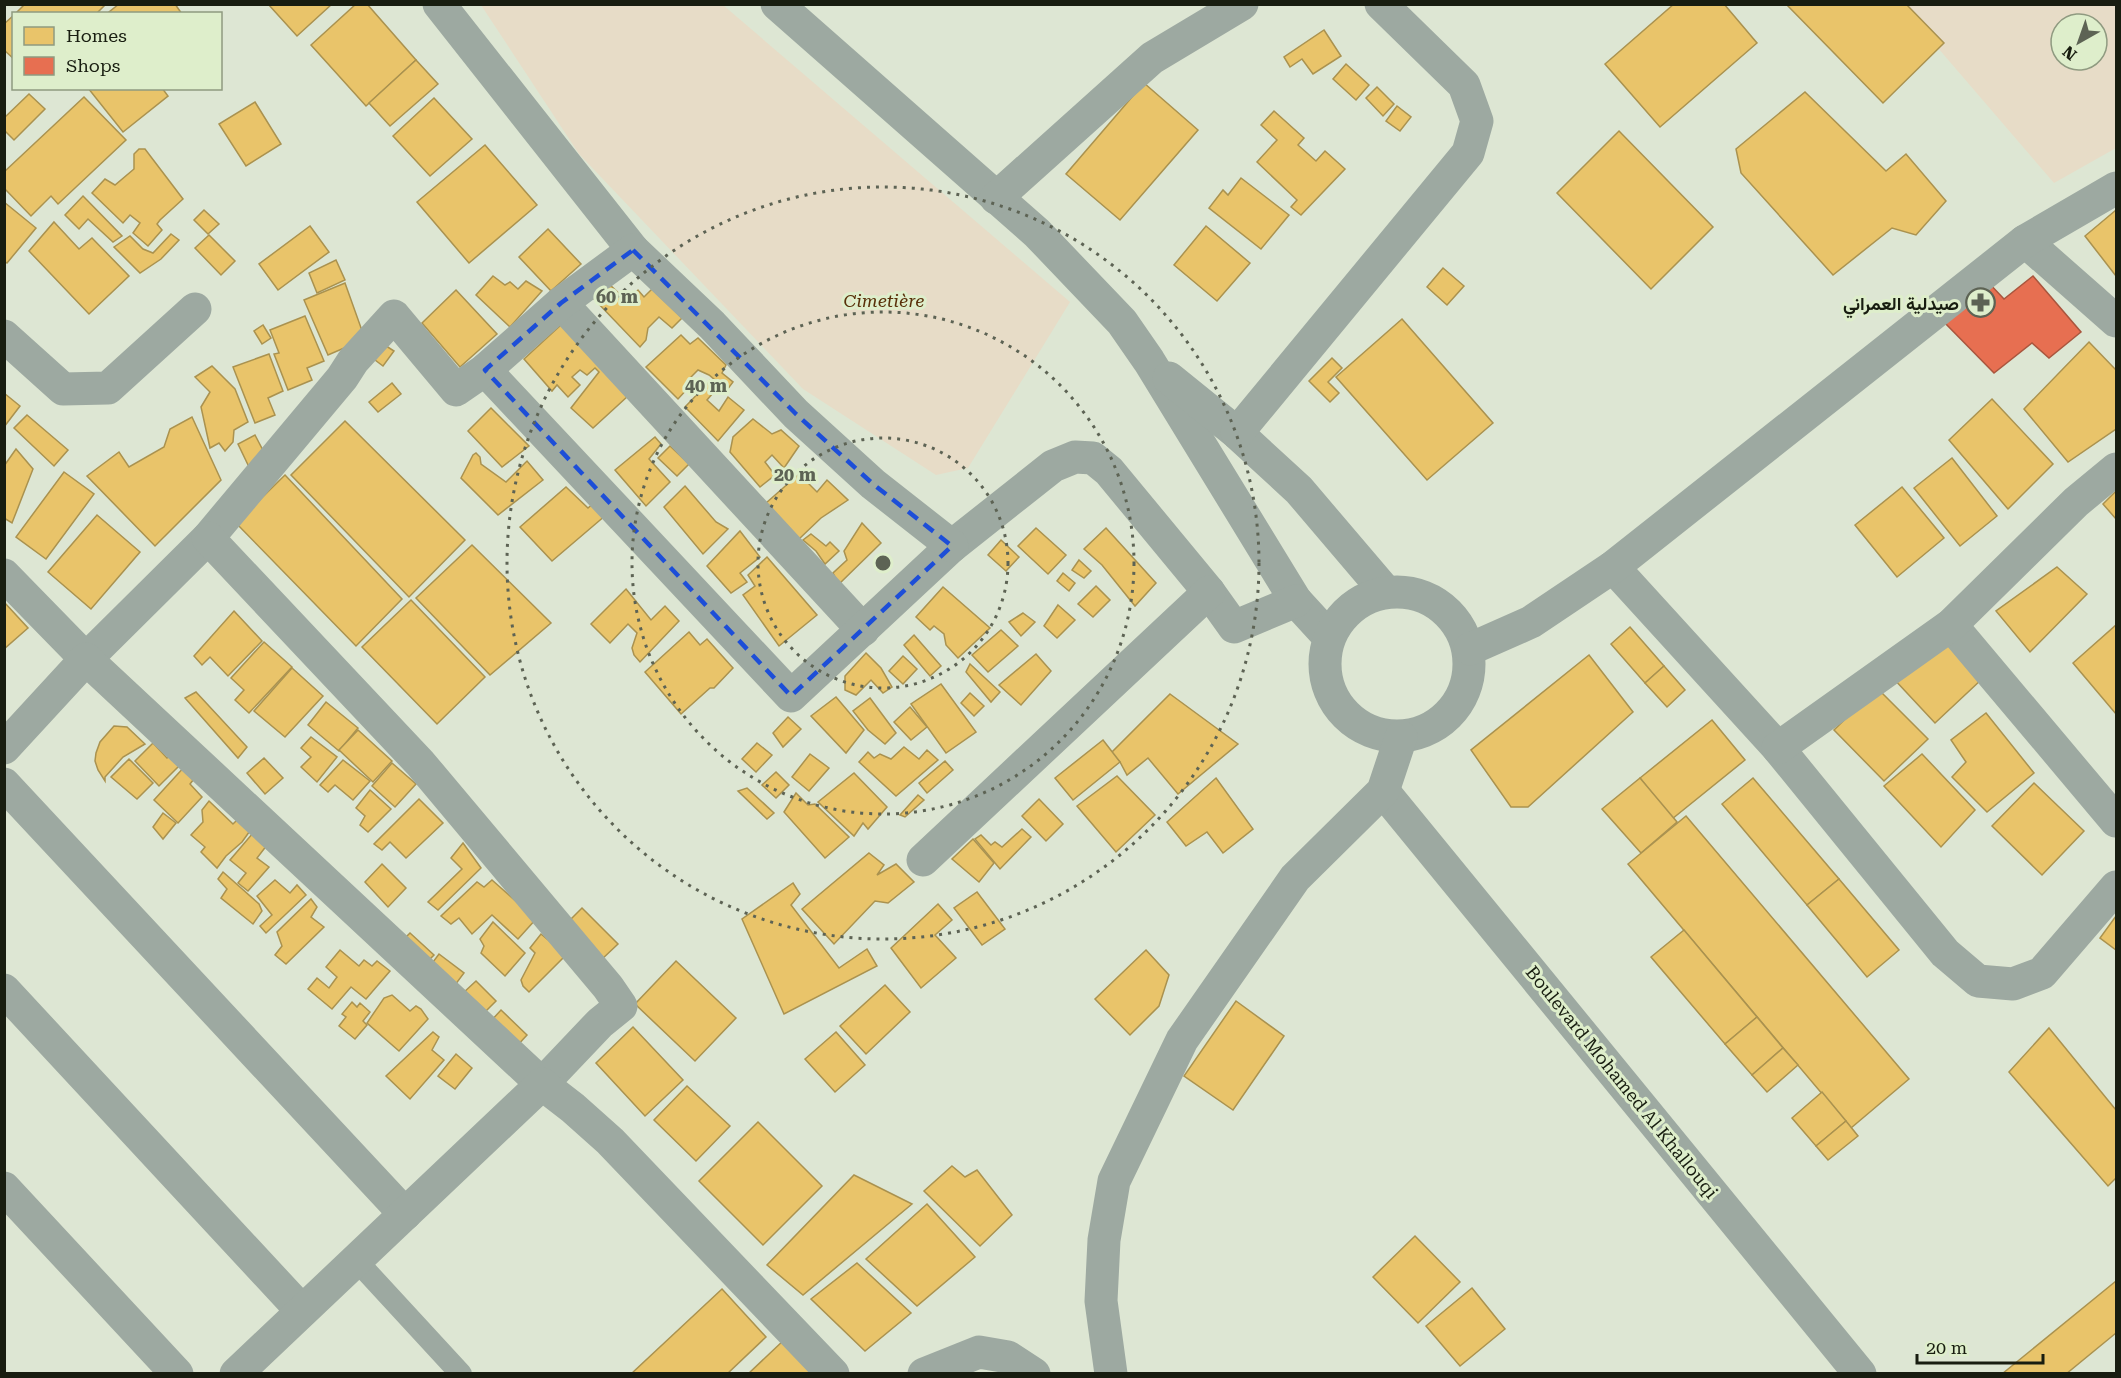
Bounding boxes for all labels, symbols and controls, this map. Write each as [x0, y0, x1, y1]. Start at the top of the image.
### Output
legend [12, 12, 222, 90]
north arrow [2049, 12, 2109, 72]
text: Homes [66, 25, 127, 46]
text: N [2059, 42, 2081, 64]
text: Shops [66, 55, 120, 76]
text: 60 m [596, 286, 639, 307]
pharmacy icon: صيدلية العمراني [1964, 287, 1996, 319]
park label: Cimetière [844, 290, 924, 311]
place label: صيدلية العمراني [1843, 293, 1959, 319]
text: 40 m [685, 375, 728, 396]
text: 20 m [774, 464, 817, 485]
centre of rings [873, 553, 893, 573]
street label: Boulevard Mohamed Al Khallouqi [1522, 962, 1722, 1203]
scale bar [1917, 1327, 2043, 1365]
text: 20 m [1926, 1337, 1967, 1358]

